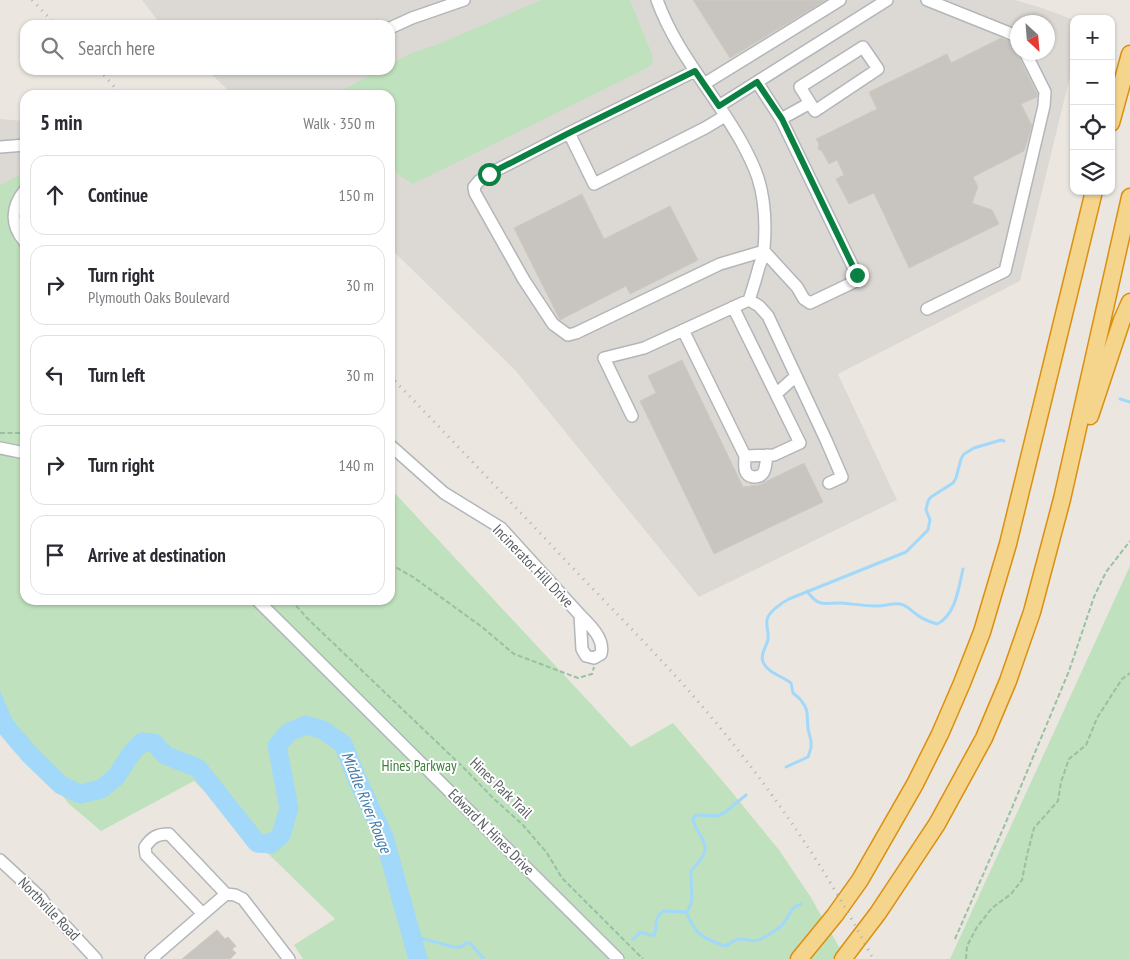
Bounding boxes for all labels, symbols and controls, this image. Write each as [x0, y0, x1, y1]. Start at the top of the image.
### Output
north arrow [1010, 15, 1055, 60]
map controls [1070, 15, 1115, 195]
button: + [1070, 15, 1115, 60]
search box [20, 20, 395, 75]
icon: search [38, 34, 66, 62]
text: Search here [78, 36, 155, 60]
button: − [1070, 60, 1115, 105]
button: locate [1070, 105, 1115, 150]
text: 5 min [40, 109, 82, 136]
text: Walk · 350 m [303, 113, 375, 133]
button: layers [1070, 150, 1115, 195]
route start [478, 163, 501, 186]
icon: ahead [41, 181, 69, 209]
text: Continue [88, 183, 148, 207]
text: 150 m [339, 185, 374, 205]
text: Turn right [88, 263, 154, 287]
route end [846, 264, 869, 287]
icon: right [41, 271, 69, 299]
text: 30 m [346, 275, 374, 295]
text: Plymouth Oaks Boulevard [88, 287, 230, 307]
icon: left [41, 361, 69, 389]
text: Turn left [88, 363, 145, 387]
text: 30 m [346, 365, 374, 385]
icon: right [41, 451, 69, 479]
text: Turn right [88, 453, 154, 477]
text: 140 m [339, 455, 374, 475]
street label: Incinerator Hill Drive [489, 520, 578, 611]
icon: arrive [41, 541, 69, 569]
text: Arrive at destination [88, 543, 226, 567]
water label: Middle River Rouge [338, 748, 397, 857]
street label: Hines Park Trail [466, 753, 537, 822]
park label: Hines Parkway [381, 756, 457, 775]
street label: Edward N. Hines Drive [444, 785, 538, 879]
street label: Northville Road [14, 873, 84, 944]

